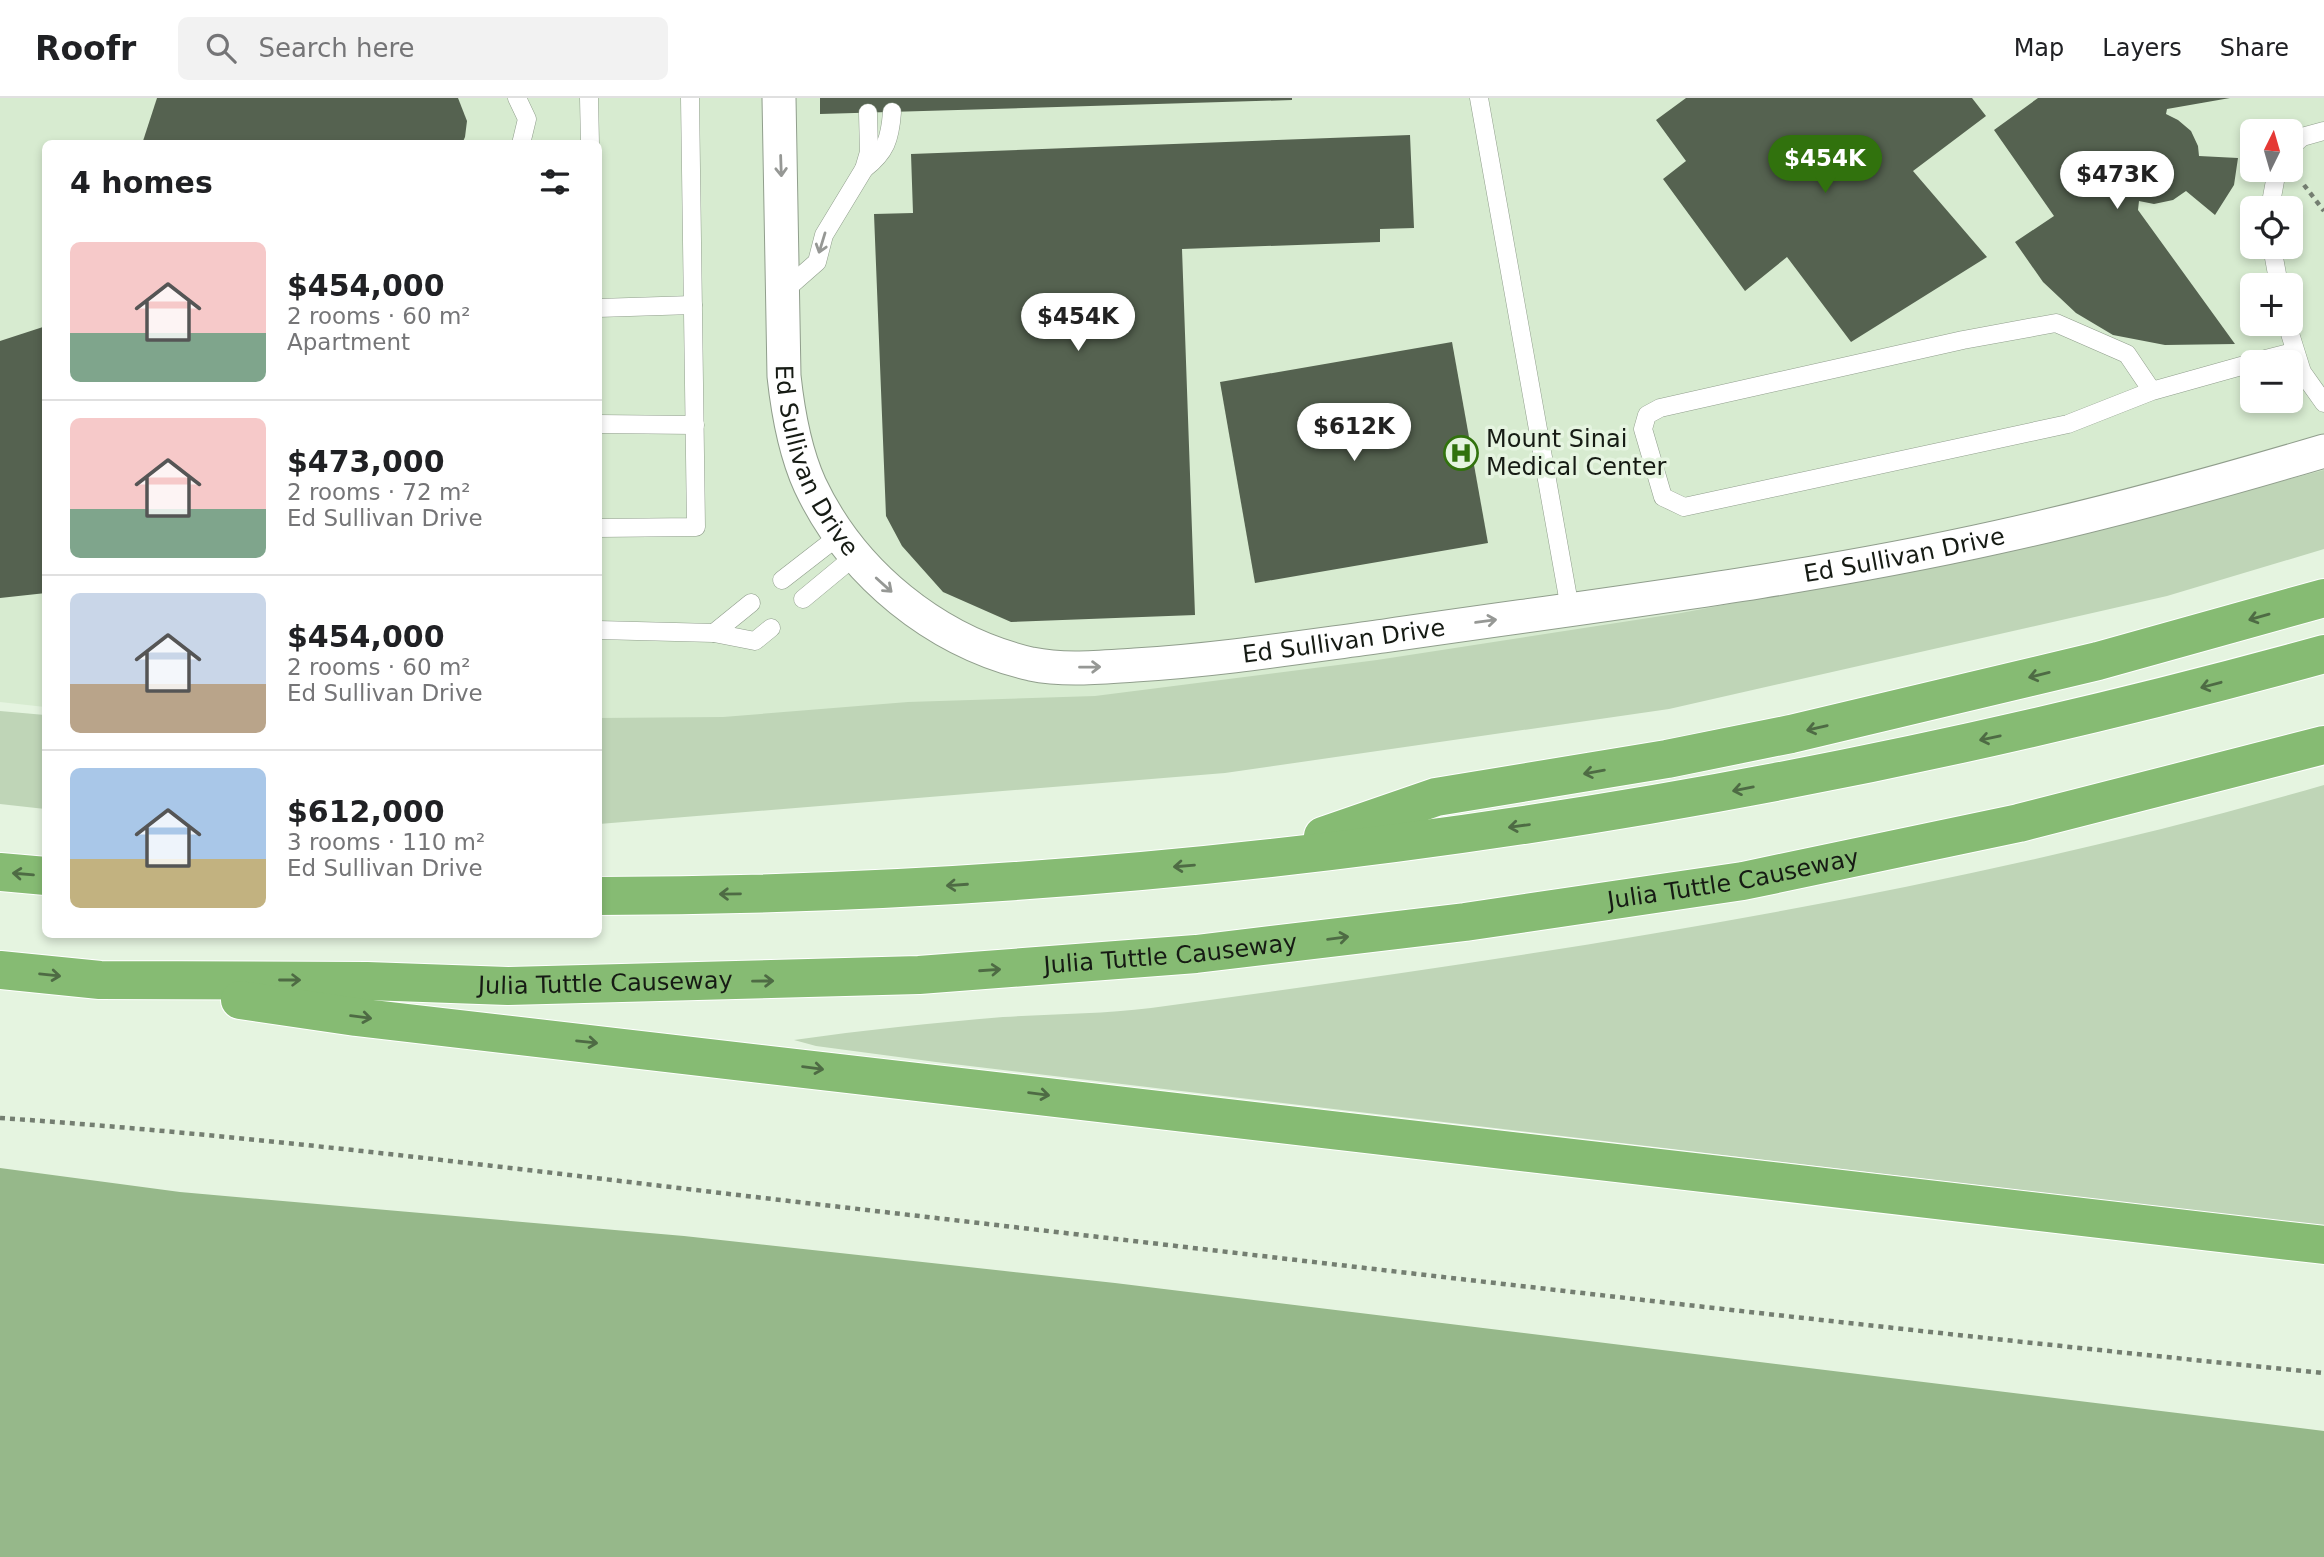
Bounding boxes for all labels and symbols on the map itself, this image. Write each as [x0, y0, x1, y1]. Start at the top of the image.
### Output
north arrow [2240, 119, 2303, 182]
pin: $454K [1776, 136, 1874, 195]
pin: $473K [2068, 152, 2166, 211]
one-way arrow [774, 154, 788, 177]
one-way arrow [815, 231, 828, 253]
pin: $454K [1029, 294, 1127, 353]
street label: Ed Sullivan Drive [770, 365, 864, 562]
pin: $612K [1305, 404, 1403, 463]
place label: Mount Sinai Medical Center [1486, 425, 1666, 481]
hospital icon: Mount Sinai Medical Center [1442, 434, 1480, 472]
street label: Ed Sullivan Drive [1801, 522, 2007, 588]
one-way arrow [875, 577, 892, 594]
one-way arrow [2248, 612, 2270, 625]
street label: Ed Sullivan Drive [1241, 613, 1447, 669]
one-way arrow [1474, 614, 1497, 627]
one-way arrow [1078, 661, 1101, 674]
one-way arrow [2028, 669, 2051, 683]
one-way arrow [2200, 679, 2223, 692]
one-way arrow [1806, 721, 1829, 735]
one-way arrow [1979, 732, 2002, 746]
one-way arrow [1583, 765, 1606, 779]
one-way arrow [1732, 782, 1755, 796]
one-way arrow [1508, 820, 1530, 833]
street label: Julia Tuttle Causeway [1604, 843, 1861, 915]
one-way arrow [1173, 860, 1195, 873]
one-way arrow [12, 867, 35, 880]
one-way arrow [946, 878, 969, 891]
one-way arrow [718, 887, 741, 901]
street label: Julia Tuttle Causeway [1041, 928, 1299, 980]
one-way arrow [1326, 931, 1349, 944]
one-way arrow [978, 963, 1001, 976]
street label: Julia Tuttle Causeway [476, 966, 733, 1000]
one-way arrow [38, 969, 61, 982]
one-way arrow [279, 974, 302, 987]
one-way arrow [751, 974, 774, 988]
one-way arrow [349, 1011, 372, 1024]
one-way arrow [575, 1036, 598, 1049]
one-way arrow [801, 1061, 824, 1074]
one-way arrow [1027, 1088, 1050, 1101]

